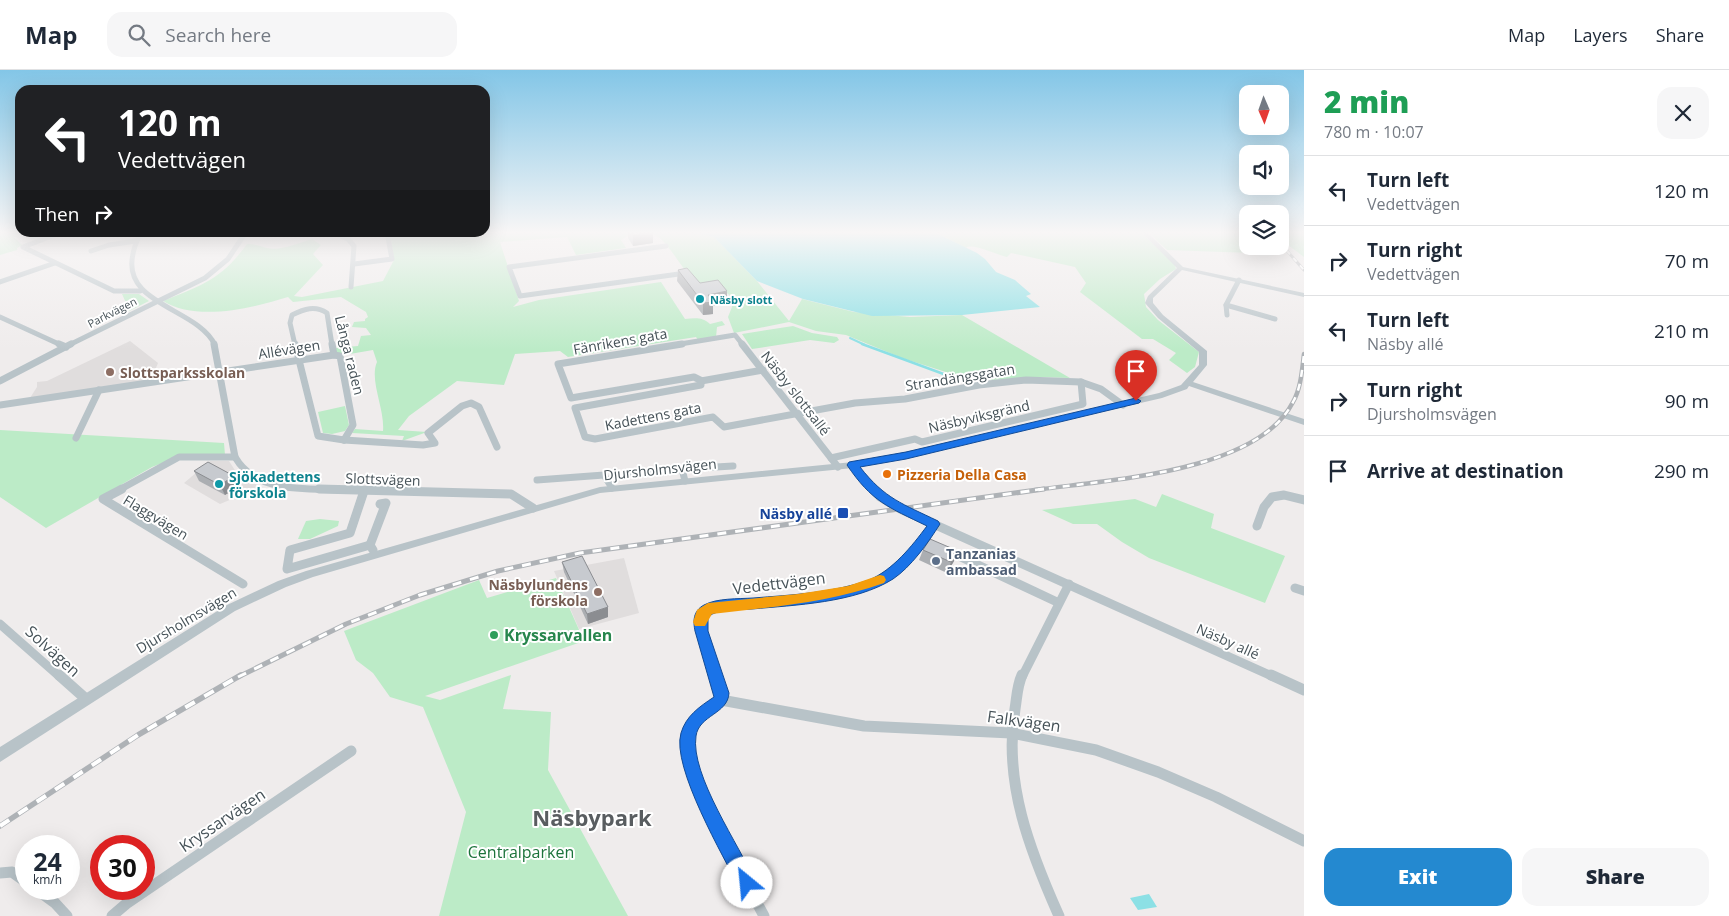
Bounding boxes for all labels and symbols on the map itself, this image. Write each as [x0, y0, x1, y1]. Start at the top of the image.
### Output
north arrow [1239, 85, 1289, 135]
place label: Näsby slott [710, 292, 773, 307]
street label: Parkvägen [85, 293, 139, 331]
marker: Näsby slott [694, 293, 706, 305]
street label: Långa raden [331, 313, 369, 397]
street label: Fänrikens gata [572, 323, 668, 359]
street label: Allévägen [257, 335, 321, 363]
street label: Näsby slottsallé [757, 347, 835, 439]
pin [1115, 350, 1157, 401]
street label: Strandängsgatan [904, 359, 1016, 395]
place label: Slottsparksskolan [120, 363, 245, 382]
marker: Slottsparksskolan [104, 366, 116, 378]
street label: Näsbyviksgränd [926, 395, 1032, 437]
street label: Kadettens gata [603, 397, 703, 435]
street label: Djursholmsvägen [602, 454, 718, 484]
place label: Pizzeria Della Casa [897, 465, 1027, 484]
place label: Sjökadettens förskola [229, 467, 321, 502]
street label: Slottsvägen [345, 468, 421, 490]
marker: Pizzeria Della Casa [881, 468, 893, 480]
marker: Sjökadettens förskola [213, 478, 225, 490]
street label: Flaggvägen [120, 490, 192, 544]
place label: Näsby allé [759, 504, 832, 523]
marker: Näsby allé [836, 506, 850, 520]
place label: Tanzanias ambassad [946, 544, 1017, 579]
marker: Tanzanias ambassad [930, 555, 942, 567]
street label: Vedettvägen [731, 566, 827, 600]
place label: Näsbylundens förskola [488, 575, 588, 610]
street label: Djursholmsvägen [132, 583, 240, 657]
marker: Näsbylundens förskola [592, 586, 604, 598]
street label: Näsby allé [1194, 619, 1263, 663]
street label: Solvägen [21, 620, 85, 682]
place label: Kryssarvallen [504, 624, 612, 646]
marker: Kryssarvallen [488, 629, 500, 641]
street label: Falkvägen [986, 705, 1062, 737]
street label: Kryssarvägen [175, 783, 269, 857]
district label: Näsbypark [532, 802, 652, 832]
speed limit sign: 30 [90, 835, 155, 900]
park label: Centralparken [468, 841, 574, 863]
position arrow [720, 856, 772, 908]

